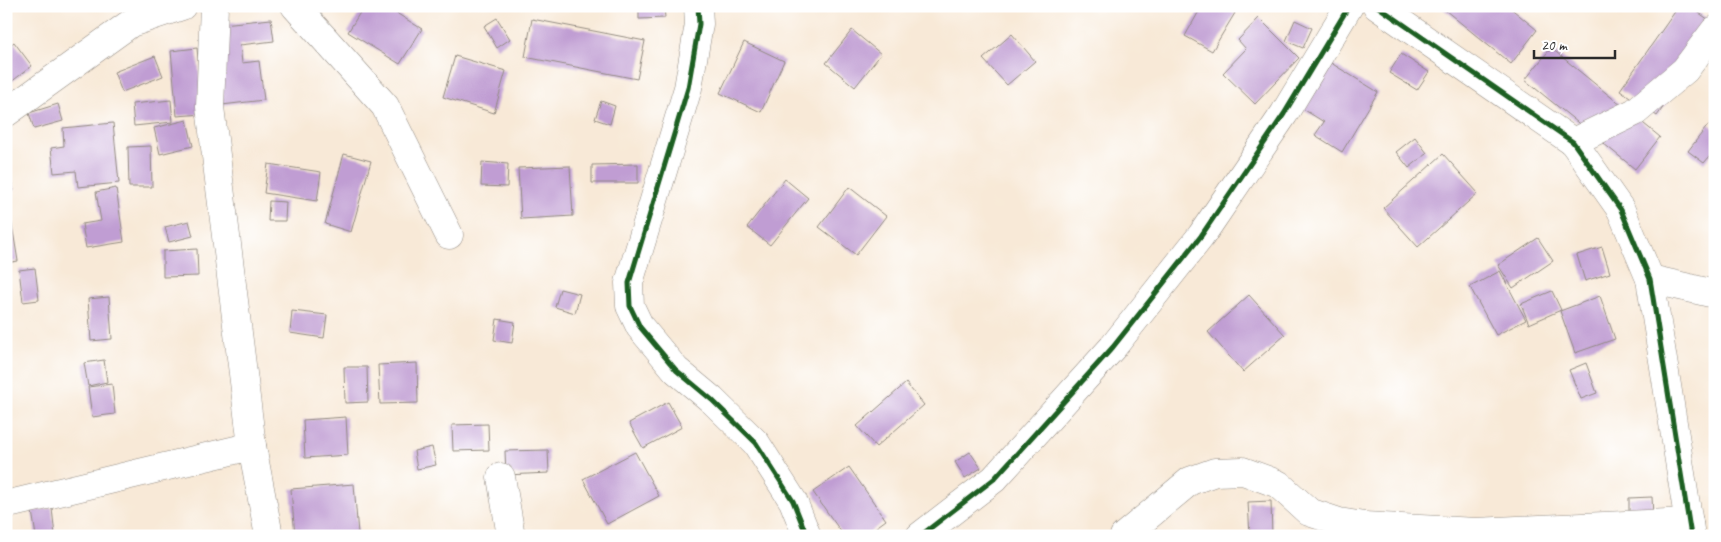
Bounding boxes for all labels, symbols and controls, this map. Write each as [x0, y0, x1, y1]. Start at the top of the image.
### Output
scale bar [1534, 28, 1615, 60]
text: 20 m [1541, 36, 1568, 55]

